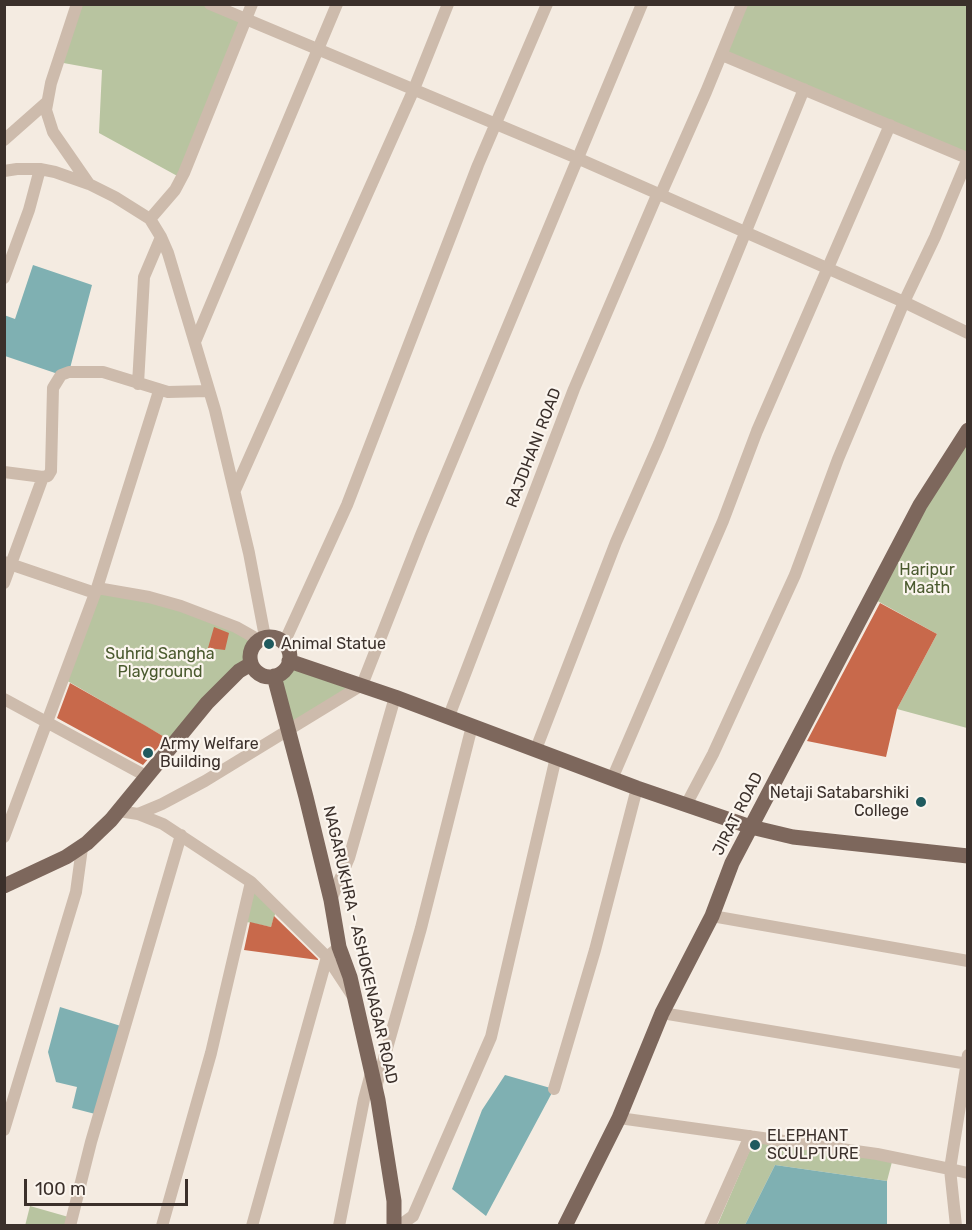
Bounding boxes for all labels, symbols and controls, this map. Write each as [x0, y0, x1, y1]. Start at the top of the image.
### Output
street label: RAJDHANI ROAD [502, 385, 566, 511]
park label: Haripur Maath [899, 560, 955, 598]
place label: Animal Statue [281, 634, 386, 654]
marker: Animal Statue [262, 637, 276, 651]
park label: Suhrid Sangha Playground [105, 644, 215, 682]
place label: Army Welfare Building [160, 734, 259, 772]
marker: Army Welfare Building [141, 746, 155, 760]
street label: JIRAT ROAD [709, 769, 767, 859]
place label: Netaji Satabarshiki College [770, 783, 909, 821]
marker: Netaji Satabarshiki College [914, 795, 928, 809]
street label: NAGARUKHRA - ASHOKENAGAR ROAD [319, 804, 401, 1086]
place label: ELEPHANT SCULPTURE [767, 1126, 859, 1164]
marker: ELEPHANT SCULPTURE [748, 1138, 762, 1152]
scale bar [27, 1167, 190, 1205]
text: 100 m [35, 1178, 86, 1200]

